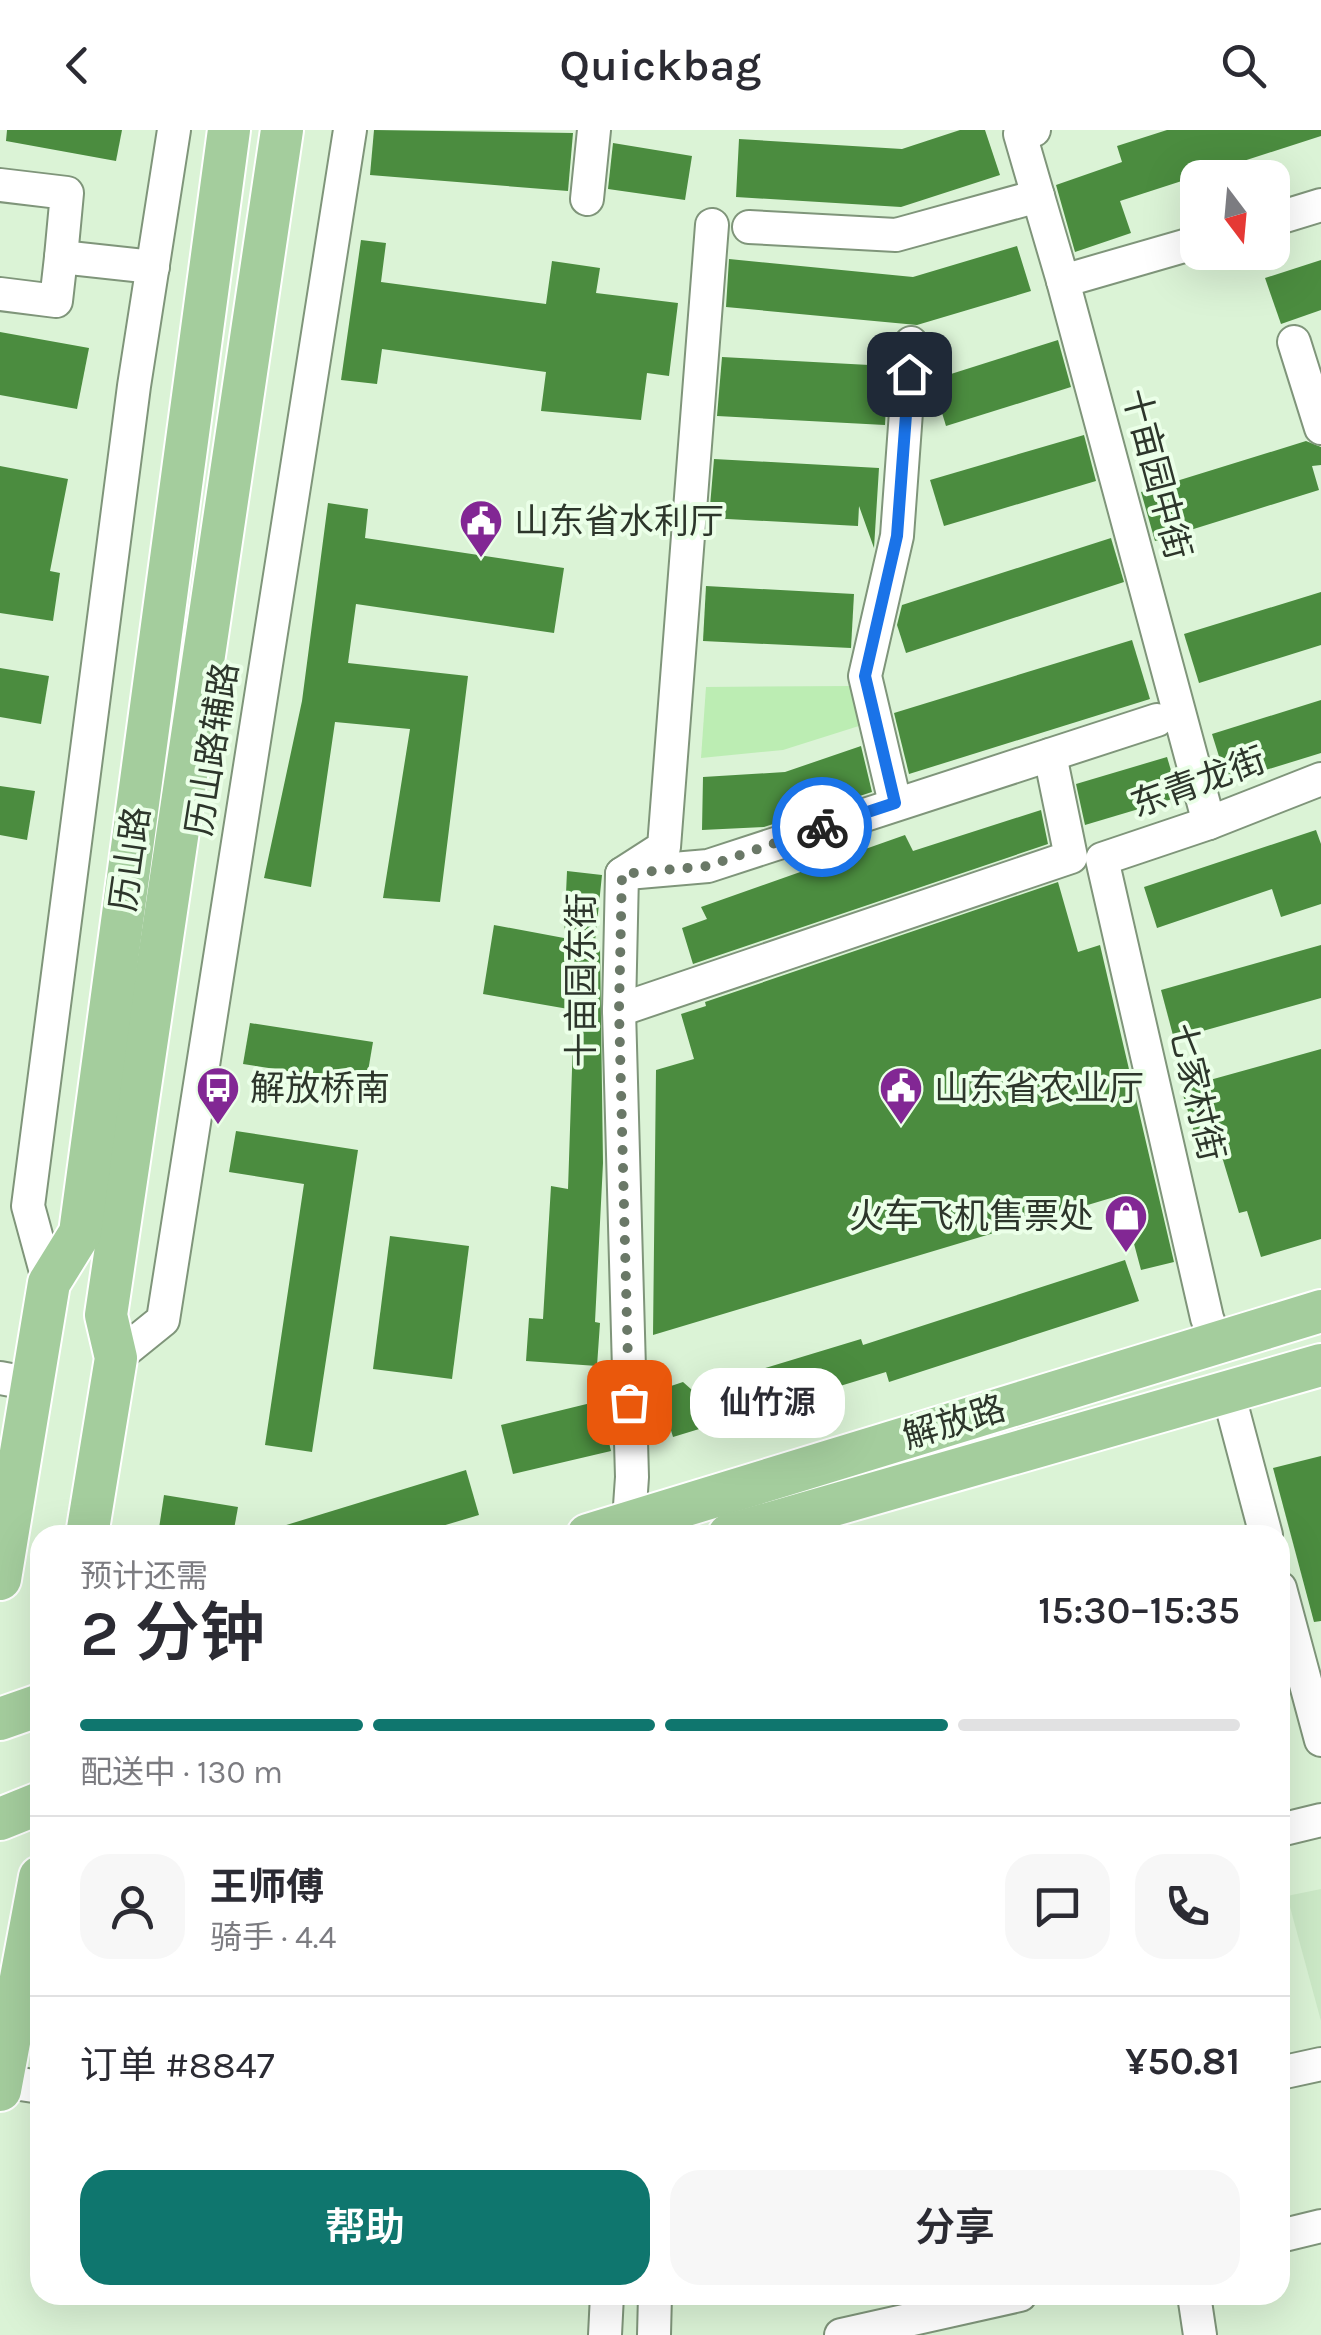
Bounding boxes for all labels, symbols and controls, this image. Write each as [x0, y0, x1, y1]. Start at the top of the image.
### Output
icon: back [50, 38, 105, 93]
icon: search [1216, 38, 1271, 93]
text: Quickbag [560, 39, 761, 91]
north arrow [1180, 160, 1290, 270]
map controls [1180, 160, 1290, 270]
pin [867, 332, 952, 417]
icon: home [882, 347, 937, 402]
street label: 十亩园中街 [1114, 384, 1199, 564]
public building icon: 山东省水利厅 [458, 498, 504, 559]
place label: 山东省水利厅 [514, 501, 724, 542]
street label: 历山路辅路 [179, 659, 246, 839]
street label: 东青龙街 [1125, 739, 1271, 826]
courier [772, 777, 872, 877]
icon: bike [795, 800, 850, 855]
street label: 历山路 [103, 804, 158, 914]
street label: 十亩园东街 [561, 892, 602, 1068]
street label: 七家村街 [1161, 1019, 1232, 1165]
bus stop icon: 解放桥南 [195, 1065, 241, 1126]
public building icon: 山东省农业厅 [878, 1065, 924, 1126]
place label: 解放桥南 [250, 1068, 390, 1109]
place label: 山东省农业厅 [934, 1068, 1144, 1109]
shop icon: 火车飞机售票处 [1103, 1193, 1149, 1254]
place label: 火车飞机售票处 [849, 1196, 1094, 1237]
pin [587, 1360, 672, 1445]
callout: 仙竹源 [689, 1367, 844, 1437]
icon: bag [602, 1375, 657, 1430]
text: 仙竹源 [719, 1384, 816, 1421]
street label: 解放路 [898, 1388, 1010, 1457]
text: 预计还需 [80, 1558, 208, 1595]
text: 15:30–15:35 [1038, 1588, 1240, 1633]
text: 2 分钟 [80, 1595, 265, 1671]
text: 配送中 · 130 m [80, 1754, 283, 1791]
button: person [80, 1854, 185, 1959]
button: chat [1005, 1854, 1110, 1959]
button: phone [1135, 1854, 1240, 1959]
text: 王师傅 [210, 1865, 324, 1910]
text: 骑手 · 4.4 [210, 1919, 336, 1956]
text: ¥50.81 [1125, 2039, 1240, 2084]
text: 订单 #8847 [80, 2043, 275, 2088]
button: 帮助 [80, 2170, 650, 2285]
button: 分享 [670, 2170, 1240, 2285]

